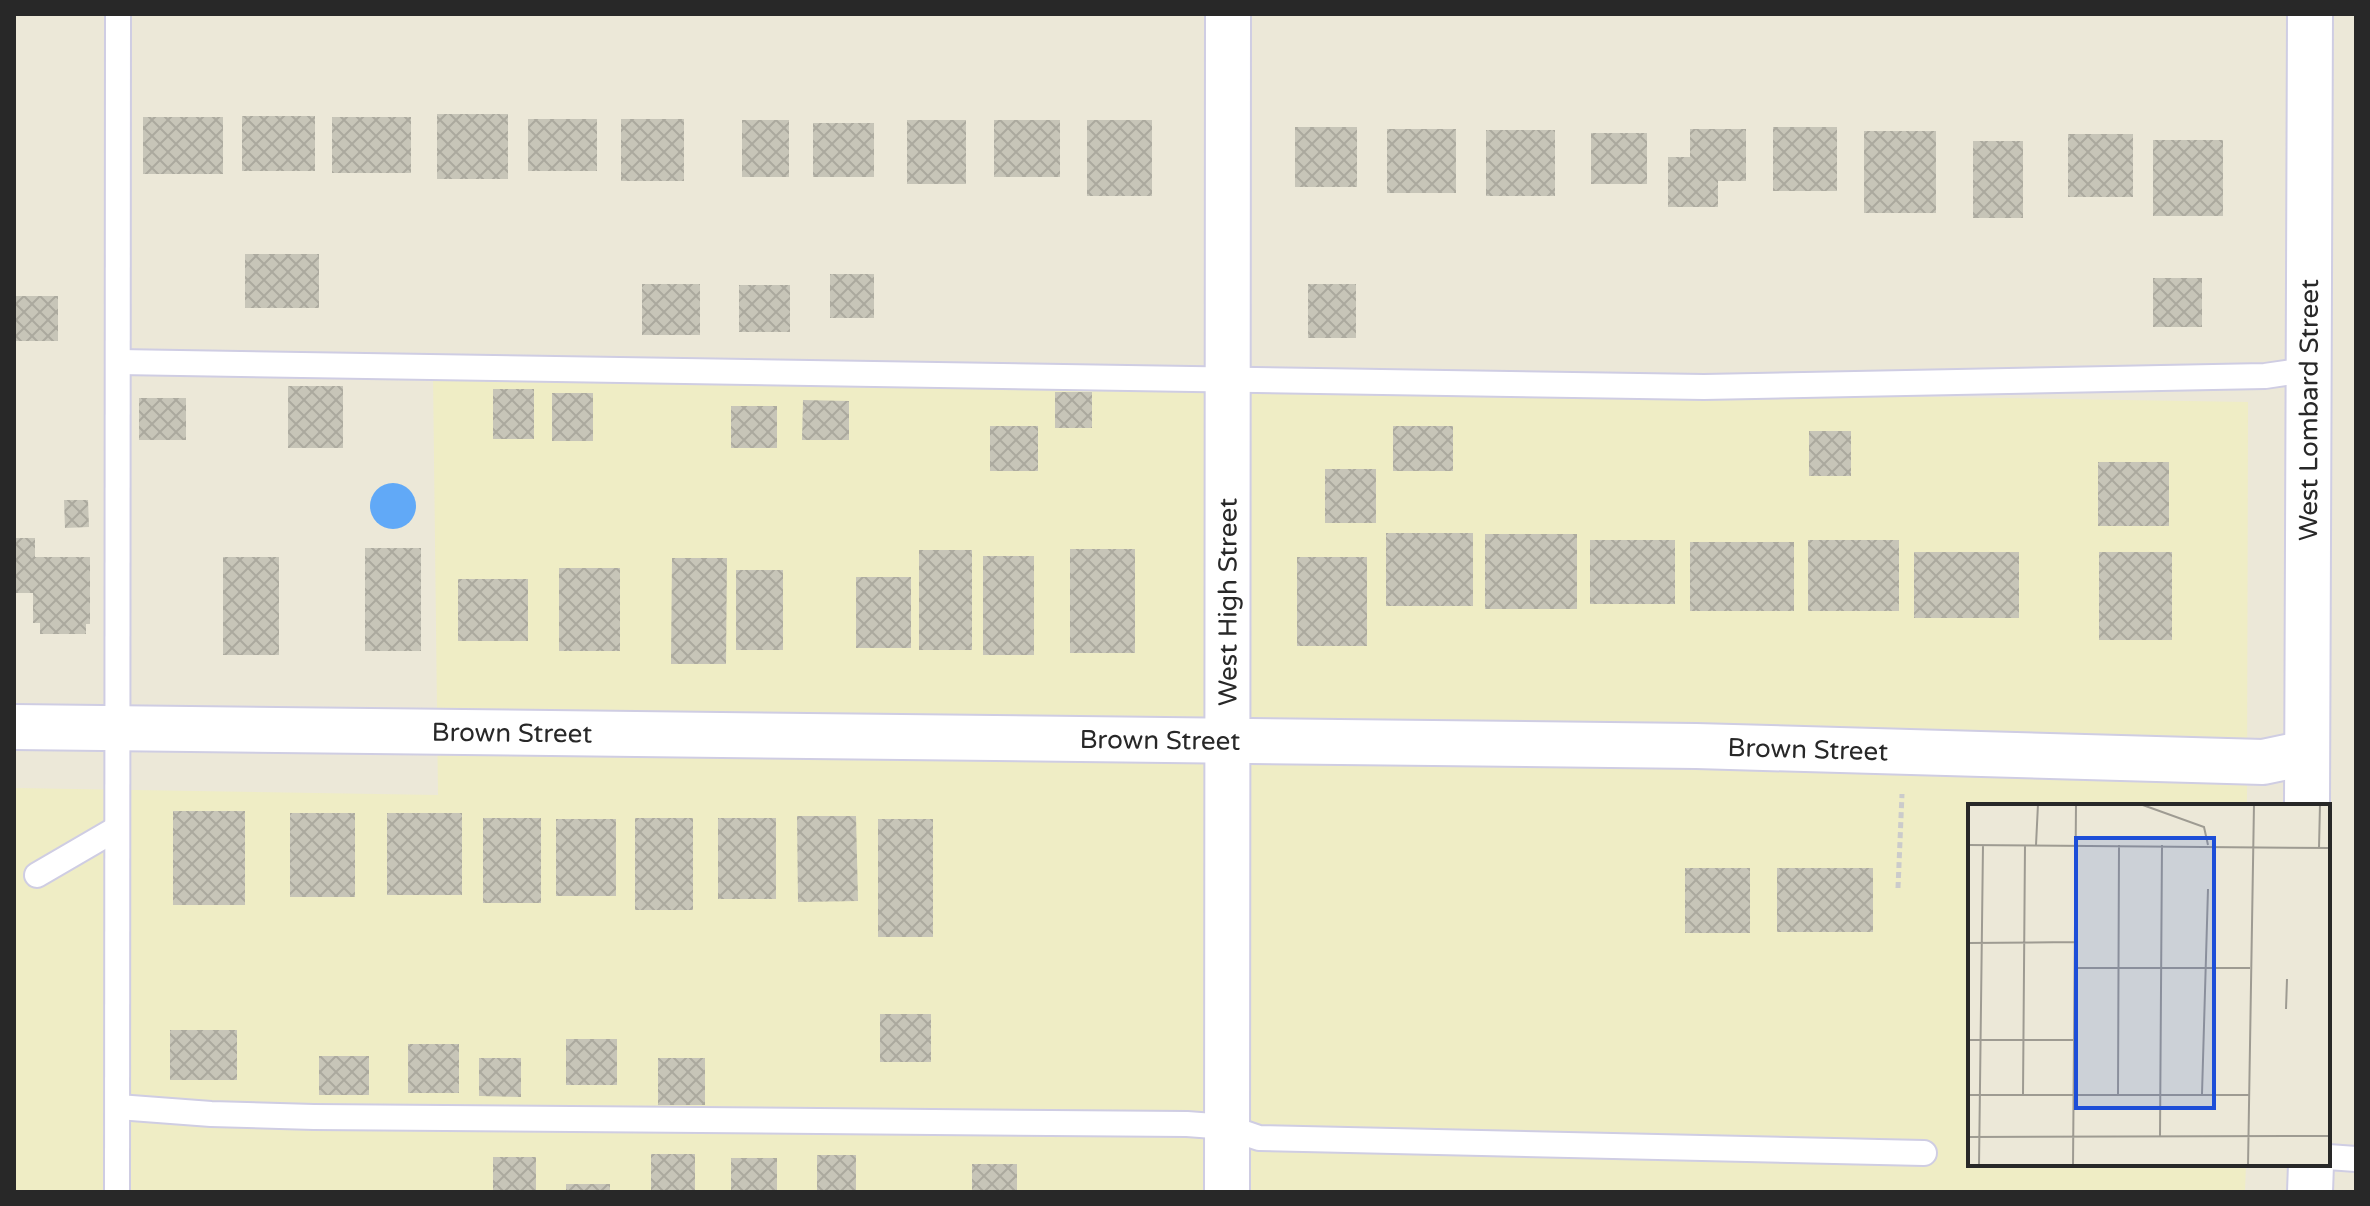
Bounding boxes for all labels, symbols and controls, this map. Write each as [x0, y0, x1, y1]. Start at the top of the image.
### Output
street label: West Lombard Street [2293, 279, 2324, 541]
street label: West High Street [1212, 498, 1243, 706]
street label: Brown Street [431, 716, 593, 749]
street label: Brown Street [1079, 724, 1240, 756]
street label: Brown Street [1727, 731, 1889, 767]
inset map [1968, 804, 2330, 1166]

